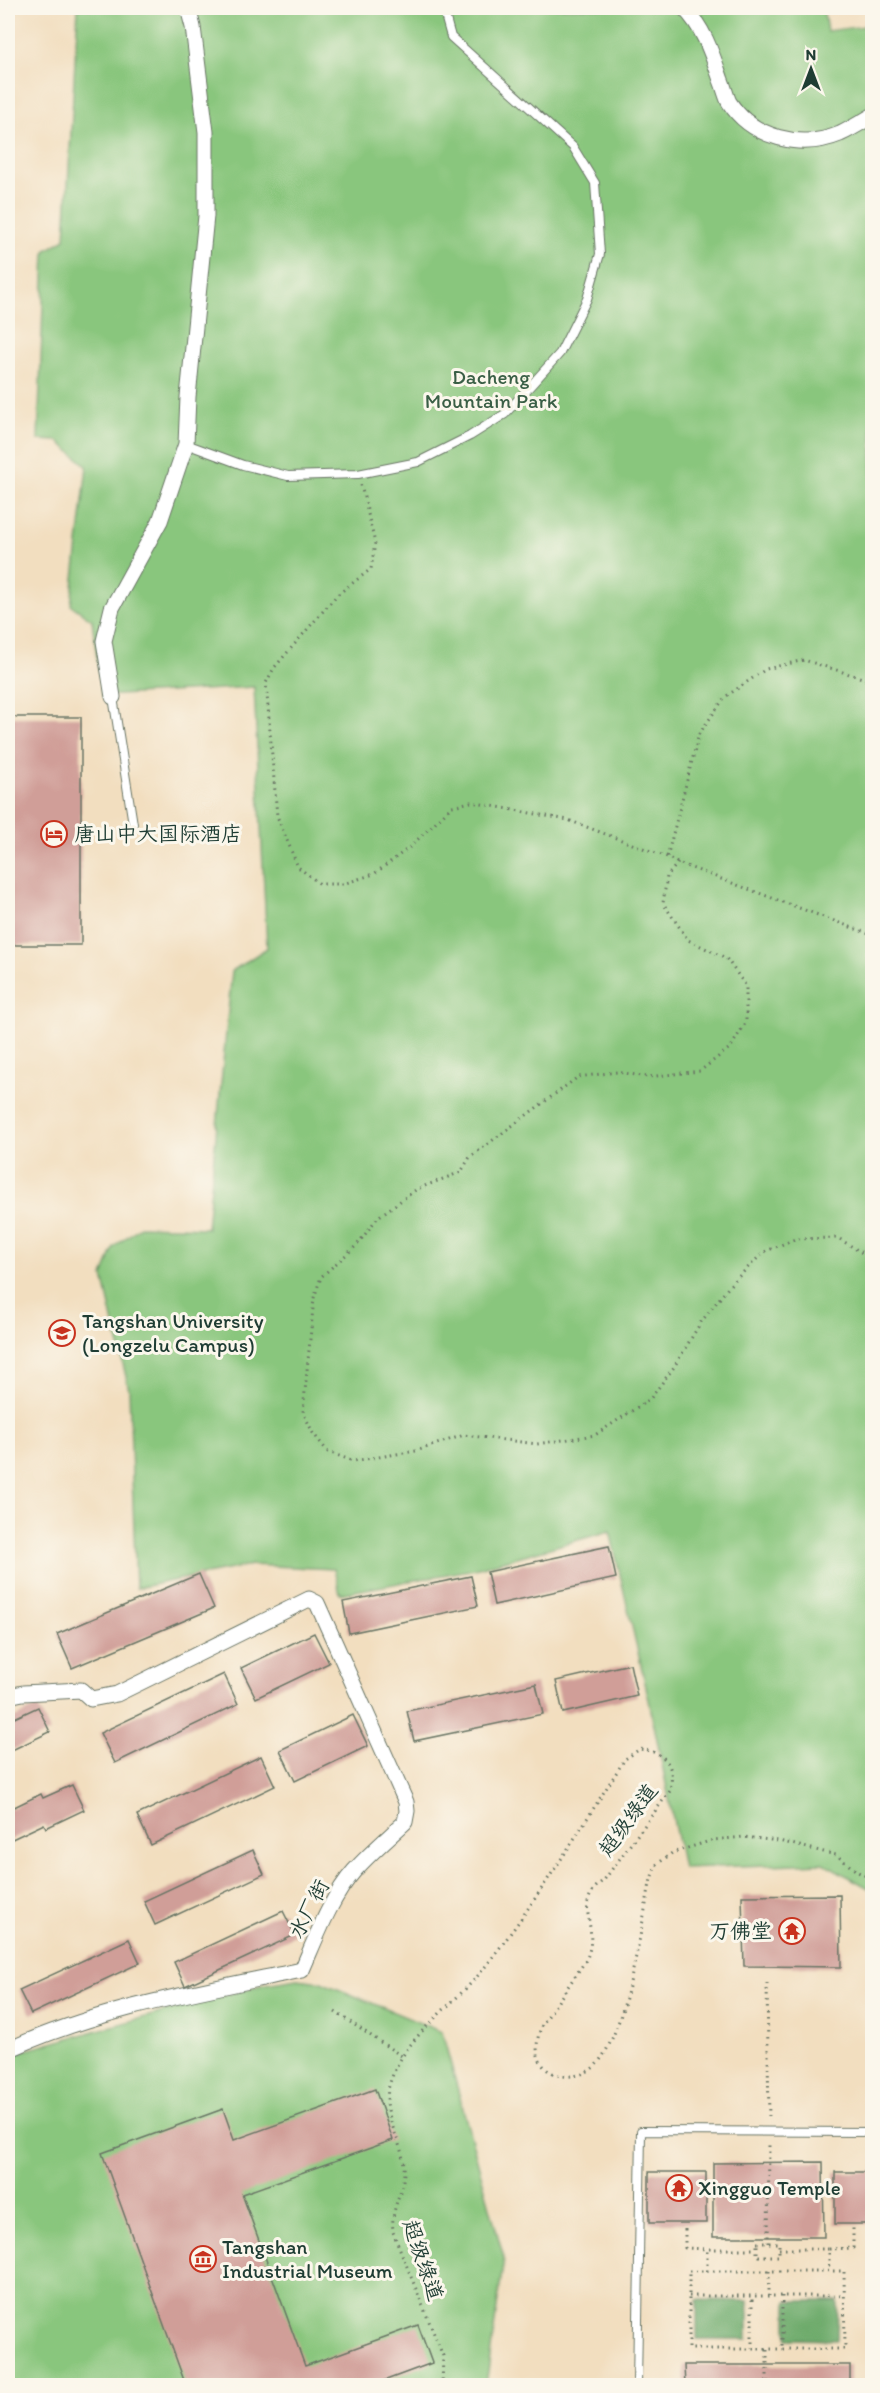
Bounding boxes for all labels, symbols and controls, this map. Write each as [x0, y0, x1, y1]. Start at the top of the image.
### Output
north arrow [781, 39, 841, 99]
text: N [806, 45, 816, 64]
park label: Dacheng Mountain Park [425, 364, 558, 413]
hotel icon: 唐山中大国际酒店 [39, 819, 69, 849]
place label: 唐山中大国际酒店 [74, 821, 242, 846]
place label: Tangshan University (Longzelu Campus) [82, 1308, 264, 1357]
school or university icon: Tangshan University (Longzelu Campus) [47, 1318, 77, 1348]
street label: 超级绿道 [593, 1778, 662, 1861]
street label: 水厂街 [283, 1875, 334, 1943]
temple icon: 万佛堂 [777, 1916, 807, 1946]
place label: 万佛堂 [709, 1918, 772, 1943]
temple icon: Xingguo Temple [664, 2173, 694, 2203]
place label: Xingguo Temple [698, 2175, 841, 2200]
street label: 超级绿道 [398, 2216, 449, 2304]
place label: Tangshan Industrial Museum [222, 2234, 393, 2283]
museum icon: Tangshan Industrial Museum [188, 2244, 218, 2274]

